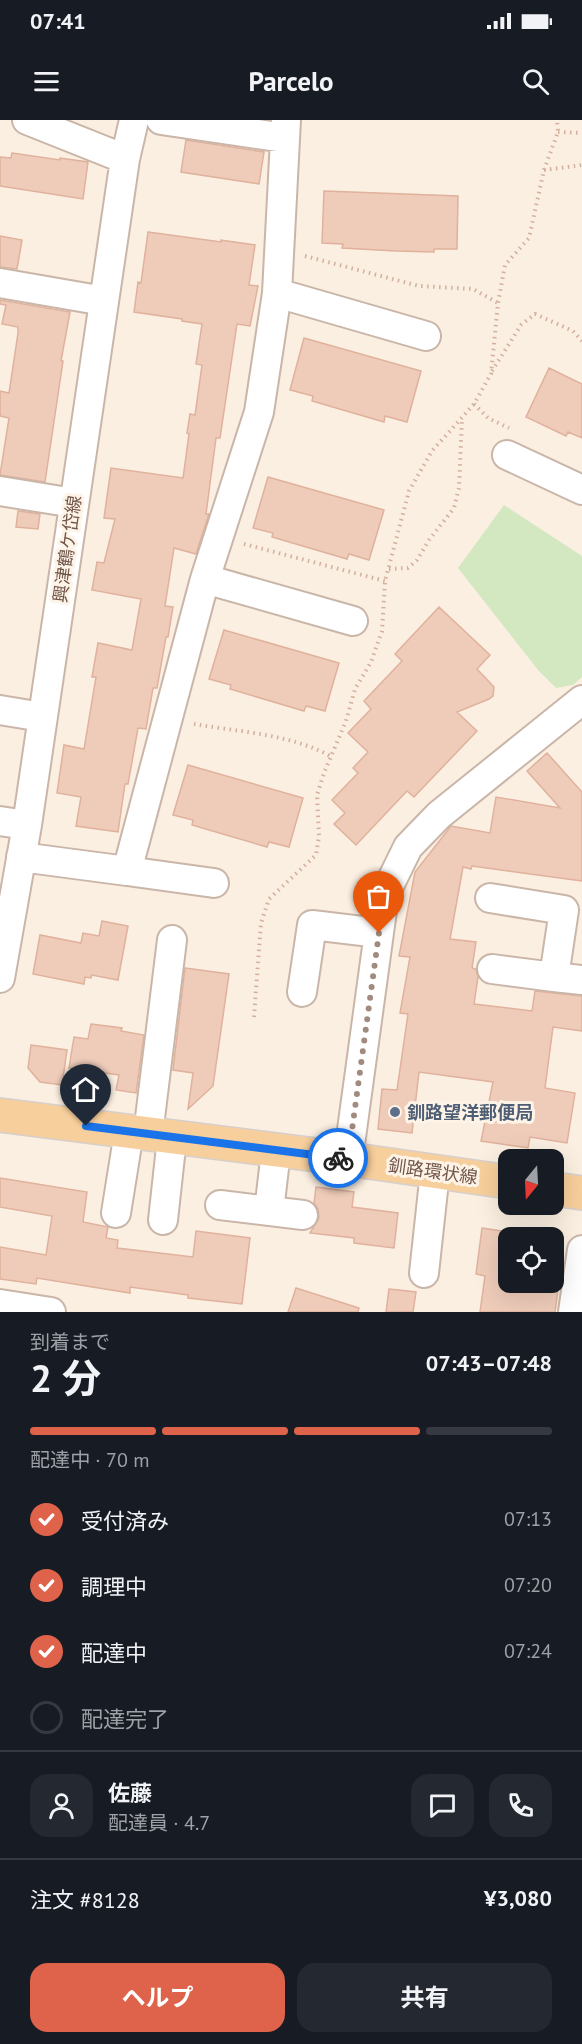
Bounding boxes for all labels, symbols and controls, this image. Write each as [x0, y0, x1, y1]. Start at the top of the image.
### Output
text: 07:41 [30, 7, 86, 35]
text: Parcelo [249, 64, 333, 98]
icon: menu [30, 65, 63, 98]
icon: search [519, 65, 552, 98]
street label: 興津鶴ケ岱線 [48, 494, 86, 604]
pin [353, 871, 404, 933]
icon: bag [362, 880, 395, 913]
pin [60, 1064, 111, 1126]
icon: home [69, 1073, 102, 1106]
place label: 釧路望洋郵便局 [407, 1101, 533, 1124]
marker: 釧路望洋郵便局 [388, 1105, 402, 1119]
courier [308, 1128, 368, 1188]
icon: bike [322, 1142, 355, 1175]
north arrow [498, 1149, 564, 1215]
map controls [498, 1149, 564, 1293]
street label: 釧路環状線 [387, 1153, 479, 1189]
button: locate [498, 1227, 564, 1293]
text: 到着まで [30, 1329, 110, 1355]
text: 07:43–07:48 [426, 1349, 552, 1377]
text: 2 分 [30, 1352, 101, 1403]
text: 配達中 · 70 m [30, 1447, 149, 1473]
icon: check [30, 1503, 63, 1536]
text: 07:13 [504, 1506, 552, 1532]
text: 受付済み [81, 1507, 169, 1535]
icon: check [30, 1569, 63, 1602]
text: 07:20 [504, 1572, 552, 1598]
text: 調理中 [81, 1573, 147, 1601]
icon: check [30, 1635, 63, 1668]
text: 07:24 [504, 1638, 552, 1664]
text: 配達中 [81, 1639, 147, 1667]
text: 配達完了 [81, 1705, 169, 1733]
button: person [30, 1774, 93, 1837]
button: chat [411, 1774, 474, 1837]
button: phone [489, 1774, 552, 1837]
text: 佐藤 [108, 1779, 152, 1807]
text: 配達員 · 4.7 [108, 1810, 210, 1836]
text: ¥3,080 [484, 1884, 552, 1912]
text: 注文 #8128 [30, 1886, 140, 1914]
button: ヘルプ [30, 1963, 285, 2032]
button: 共有 [297, 1963, 552, 2032]

